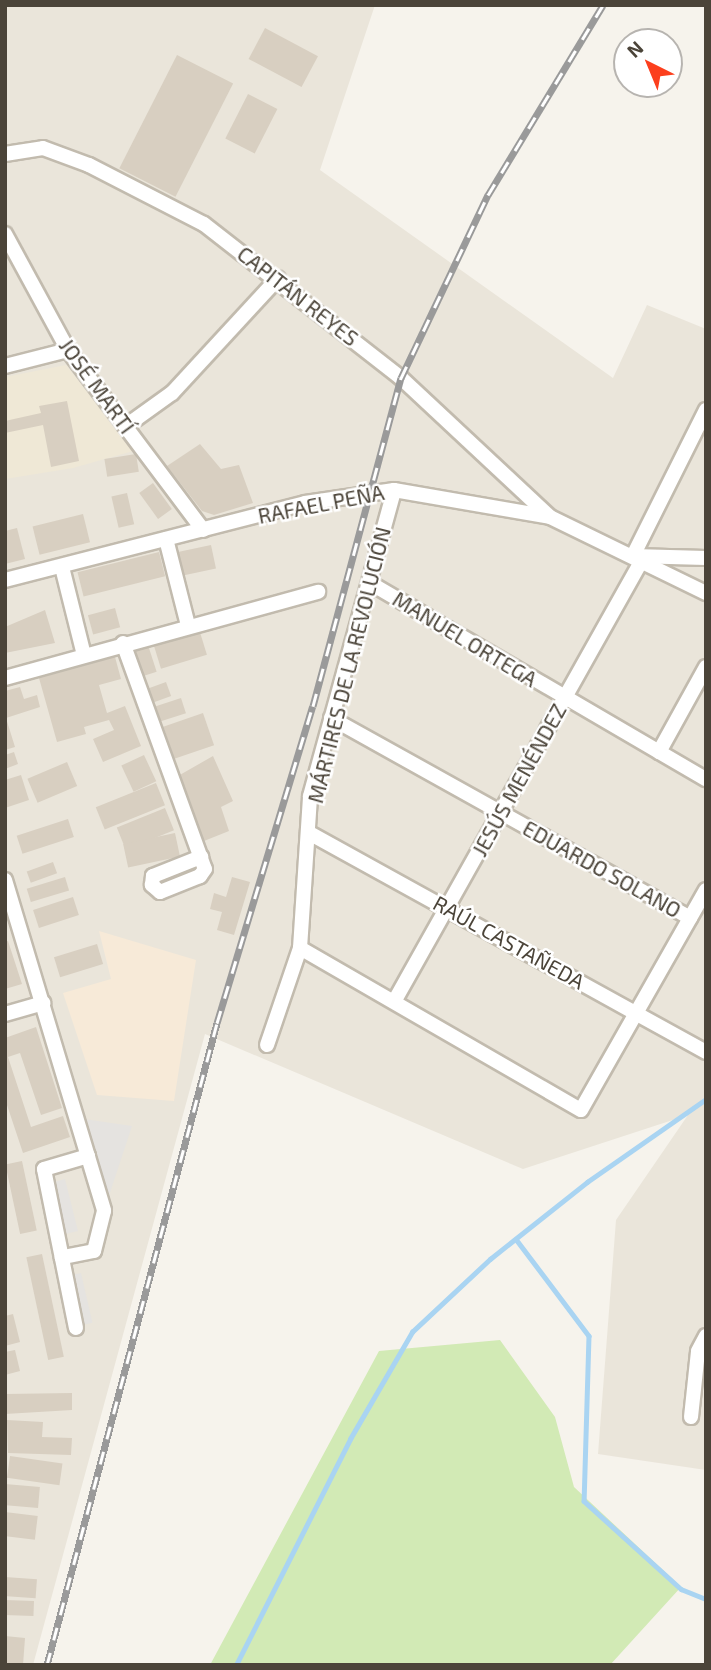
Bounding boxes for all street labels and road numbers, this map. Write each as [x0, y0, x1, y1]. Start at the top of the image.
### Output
street label: CAPITÁN REYES [232, 241, 364, 351]
street label: JOSÉ MARTÍ [54, 334, 140, 438]
street label: RAFAEL PEÑA [255, 479, 387, 529]
street label: MÁRTIRES DE LA REVOLUCIÓN [302, 524, 396, 806]
street label: MANUEL ORTEGA [388, 586, 542, 692]
street label: JESÚS MENÉNDEZ [467, 699, 571, 861]
street label: EDUARDO SOLANO [519, 815, 685, 923]
street label: RAÚL CASTAÑEDA [429, 890, 589, 994]

